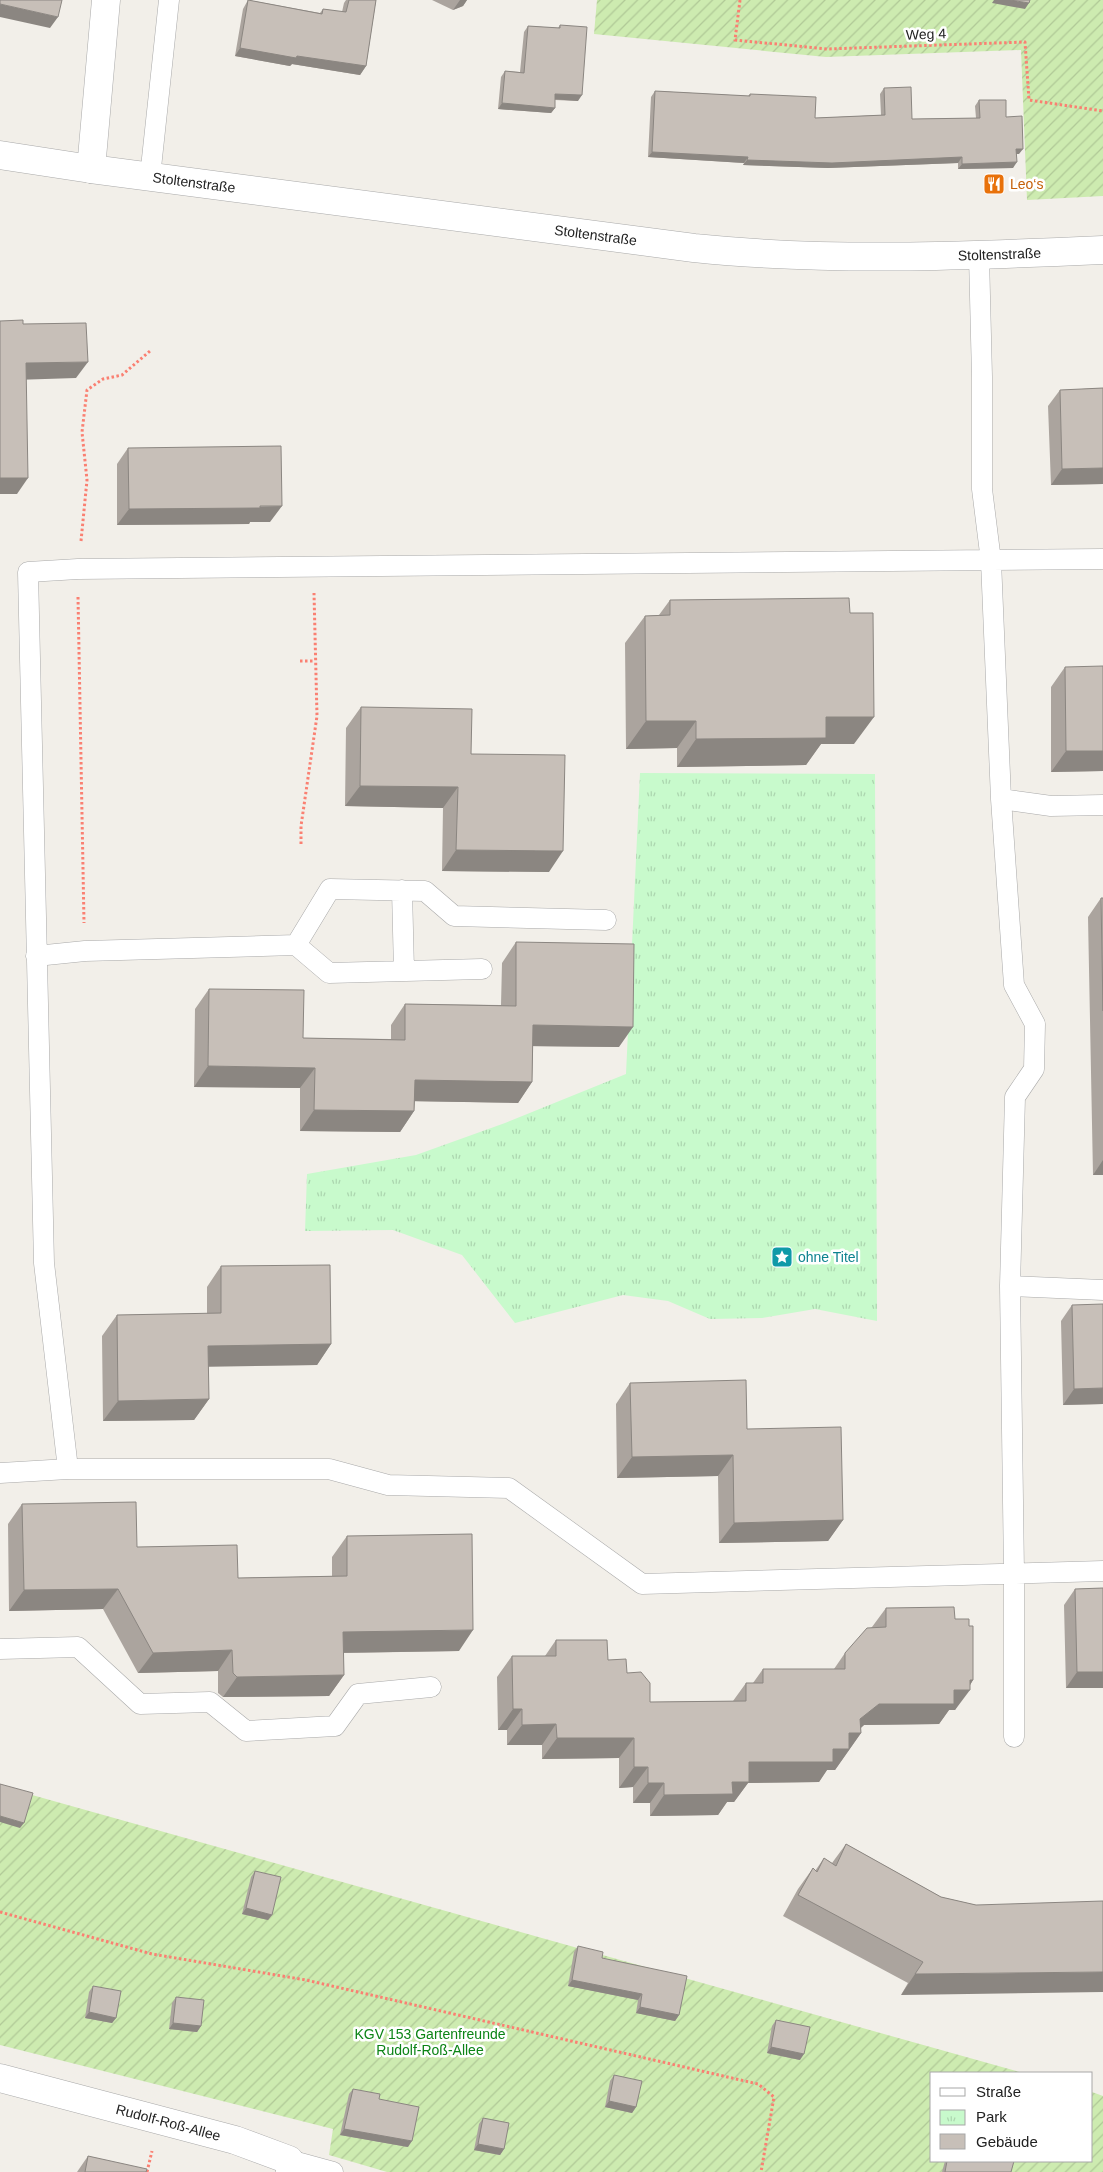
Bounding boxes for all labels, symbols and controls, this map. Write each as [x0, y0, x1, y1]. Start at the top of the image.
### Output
street label: Weg 4 [906, 25, 947, 43]
street label: Stoltenstraße [152, 169, 237, 196]
restaurant icon: Leo‘s [982, 172, 1006, 196]
place label: Leo‘s [1010, 176, 1043, 192]
street label: Stoltenstraße [553, 222, 638, 248]
street label: Stoltenstraße [958, 245, 1042, 263]
place icon: ohne Titel [770, 1245, 794, 1269]
place label: ohne Titel [798, 1249, 859, 1265]
park label: KGV 153 Gartenfreunde Rudolf-Roß-Allee [355, 2026, 506, 2058]
legend [930, 2072, 1093, 2162]
text: Straße [976, 2083, 1021, 2100]
street label: Rudolf-Roß-Allee [114, 2101, 222, 2144]
text: Park [976, 2108, 1007, 2125]
text: Gebäude [976, 2133, 1038, 2150]

